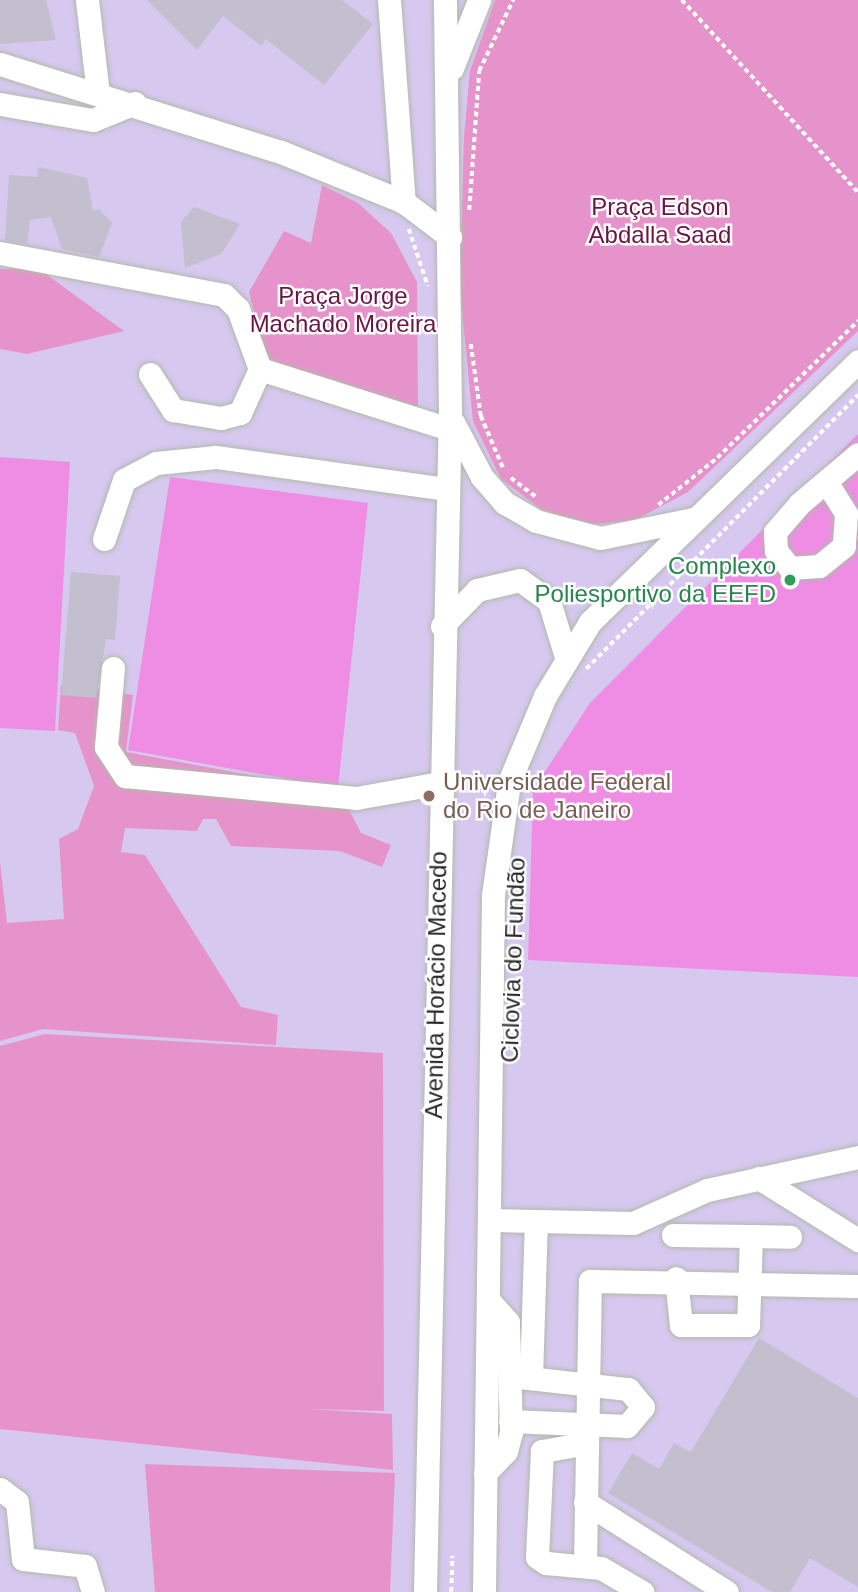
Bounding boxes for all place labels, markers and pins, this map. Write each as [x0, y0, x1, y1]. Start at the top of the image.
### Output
place label: Complexo Poliesportivo da EEFD [535, 552, 776, 608]
marker: Complexo Poliesportivo da EEFD [782, 572, 798, 588]
place label: Universidade Federal do Rio de Janeiro [443, 768, 671, 824]
marker: Universidade Federal do Rio de Janeiro [421, 788, 437, 804]

